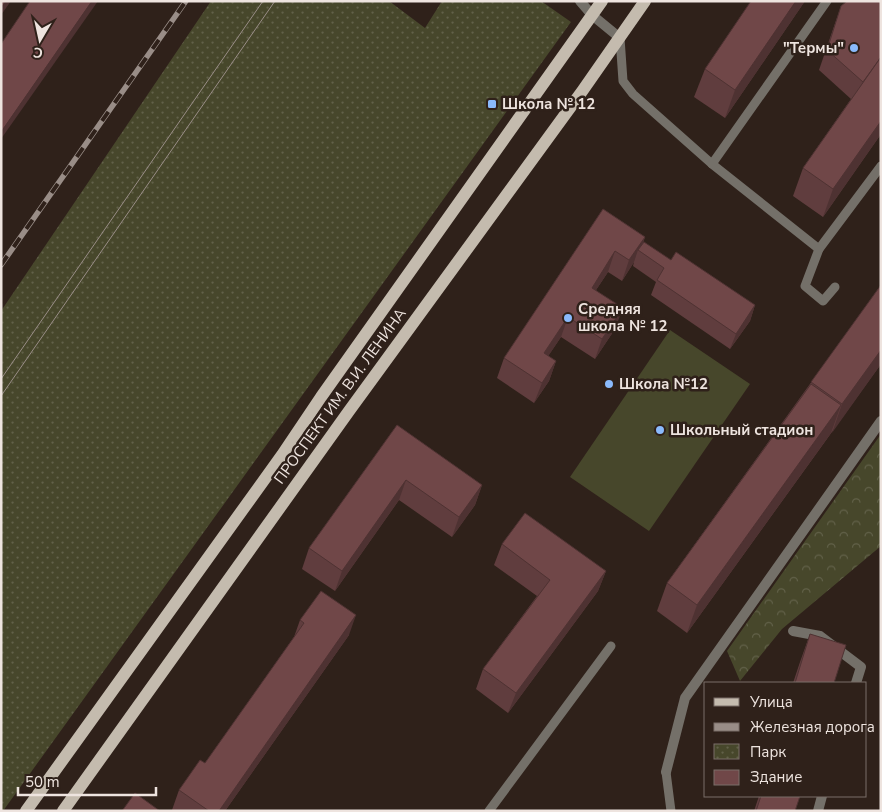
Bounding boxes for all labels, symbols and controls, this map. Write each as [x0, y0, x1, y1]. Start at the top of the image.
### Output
north arrow [15, 15, 65, 65]
place label: "Термы" [783, 38, 844, 58]
text: С [31, 42, 44, 62]
marker: "Термы" [848, 42, 860, 54]
place label: Школа № 12 [502, 94, 595, 114]
marker: Школа № 12 [486, 98, 498, 110]
place label: Средняя школа № 12 [578, 299, 668, 336]
street label: ПРОСПЕКТ ИМ. В.И. ЛЕНИНА [269, 304, 411, 488]
marker: Средняя школа № 12 [562, 312, 574, 324]
place label: Школа №12 [619, 374, 708, 394]
marker: Школа №12 [603, 378, 615, 390]
place label: Школьный стадион [670, 420, 813, 440]
marker: Школьный стадион [654, 424, 666, 436]
legend [704, 682, 867, 797]
text: Улица [749, 692, 793, 712]
text: Железная дорога [750, 717, 875, 737]
text: Парк [750, 742, 786, 762]
scale bar [18, 764, 155, 796]
text: Здание [750, 767, 802, 787]
text: 50 m [25, 772, 60, 792]

